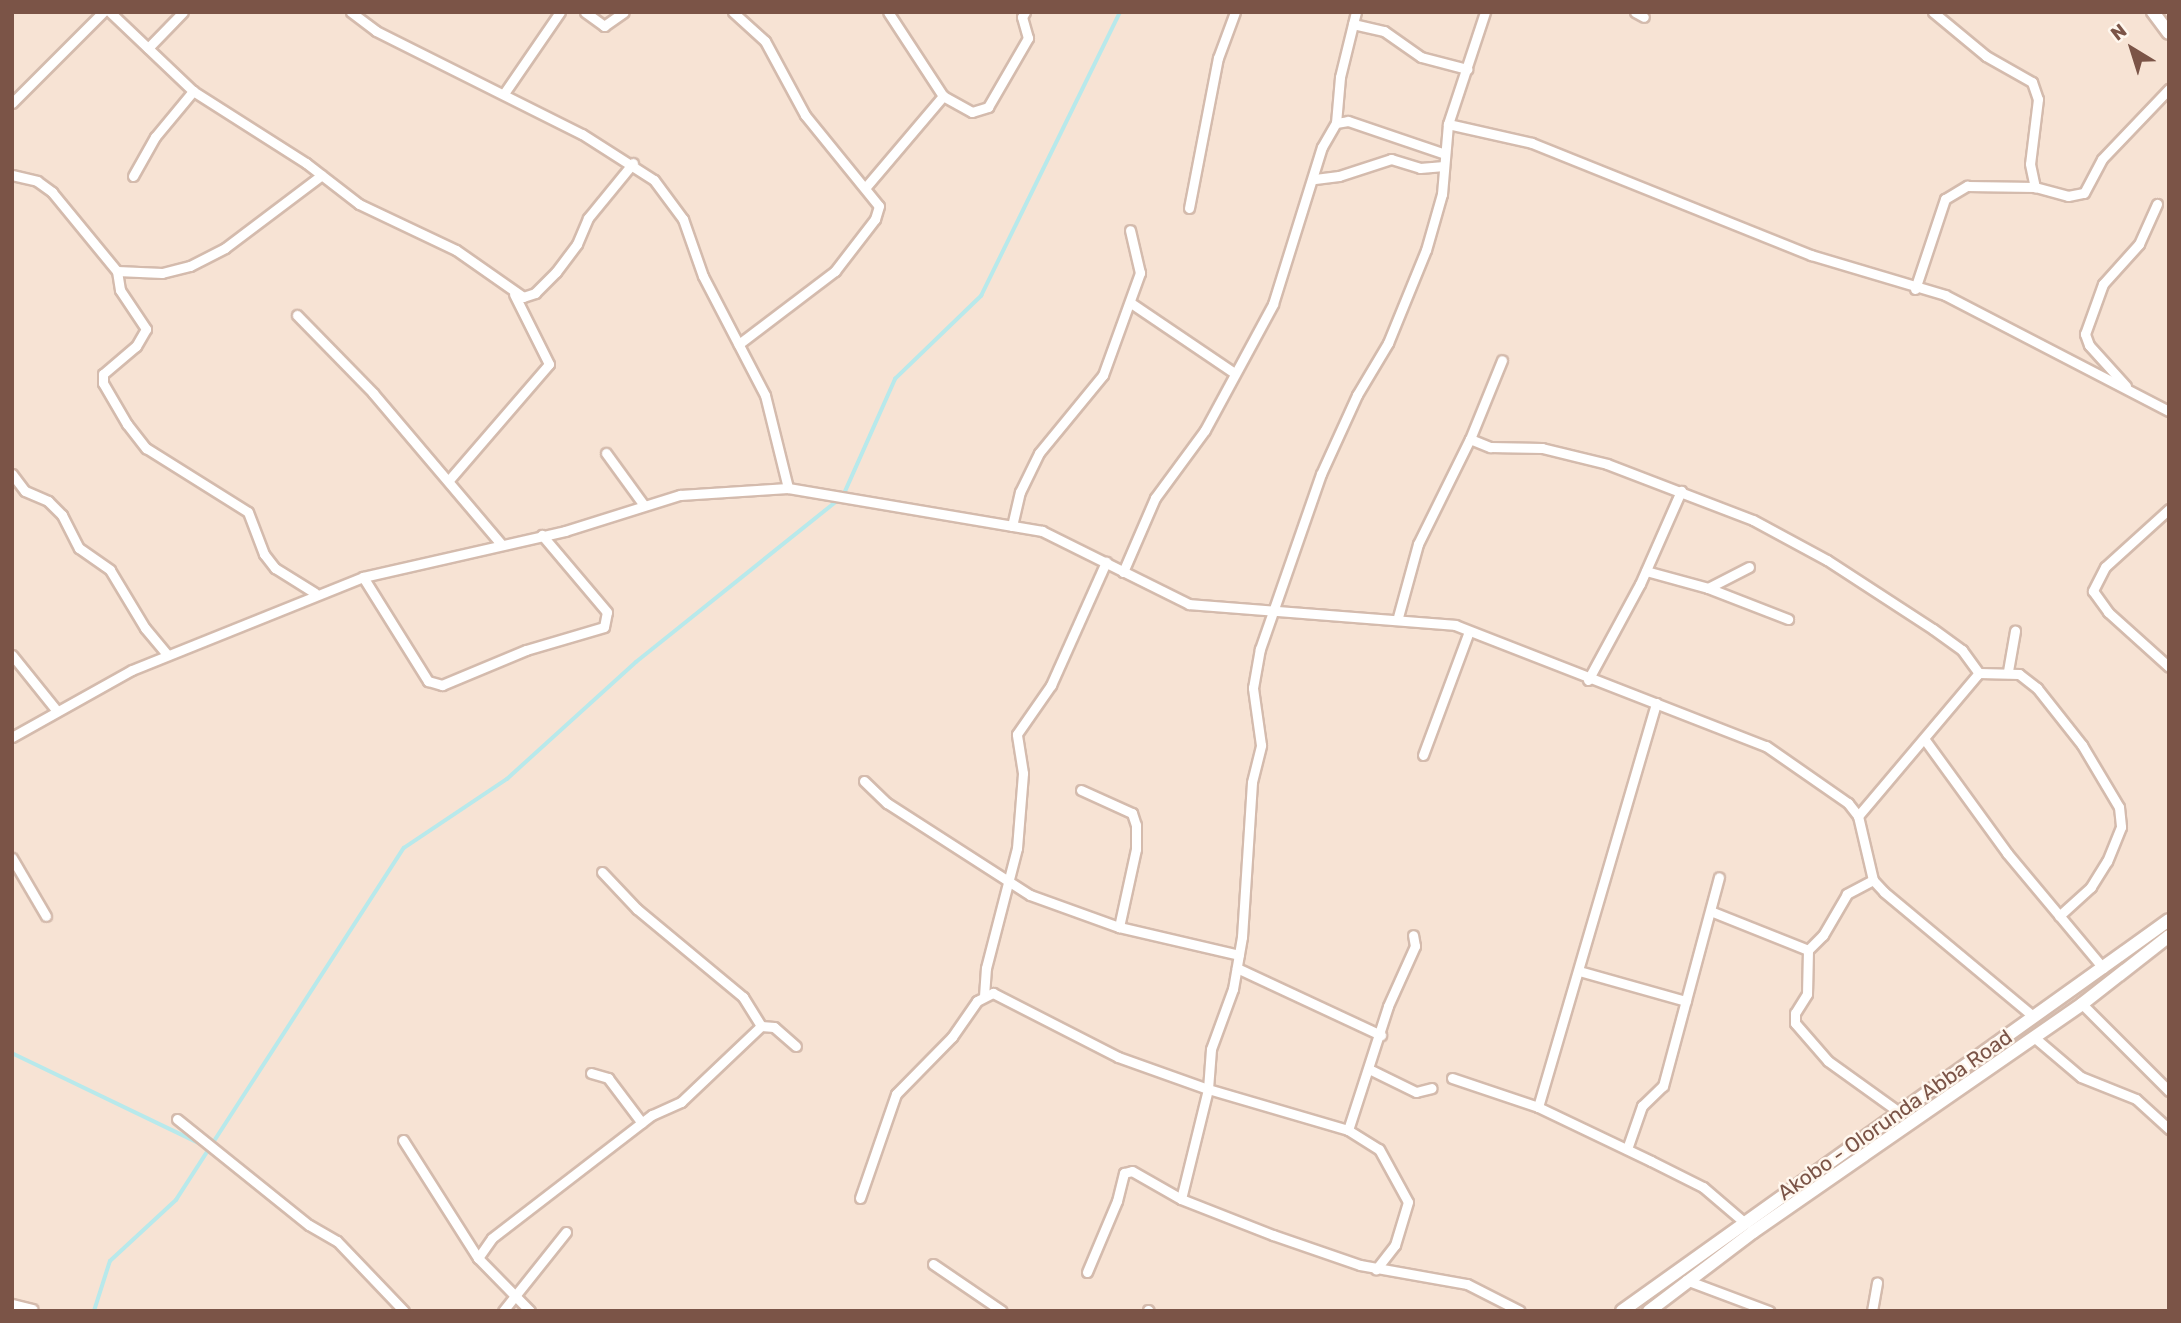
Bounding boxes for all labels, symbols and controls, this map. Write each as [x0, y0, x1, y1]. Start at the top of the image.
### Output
north arrow [2097, 14, 2167, 84]
text: N [2106, 19, 2131, 45]
street label: Akobo - Olorunda Abba Road [1773, 1024, 2017, 1206]

